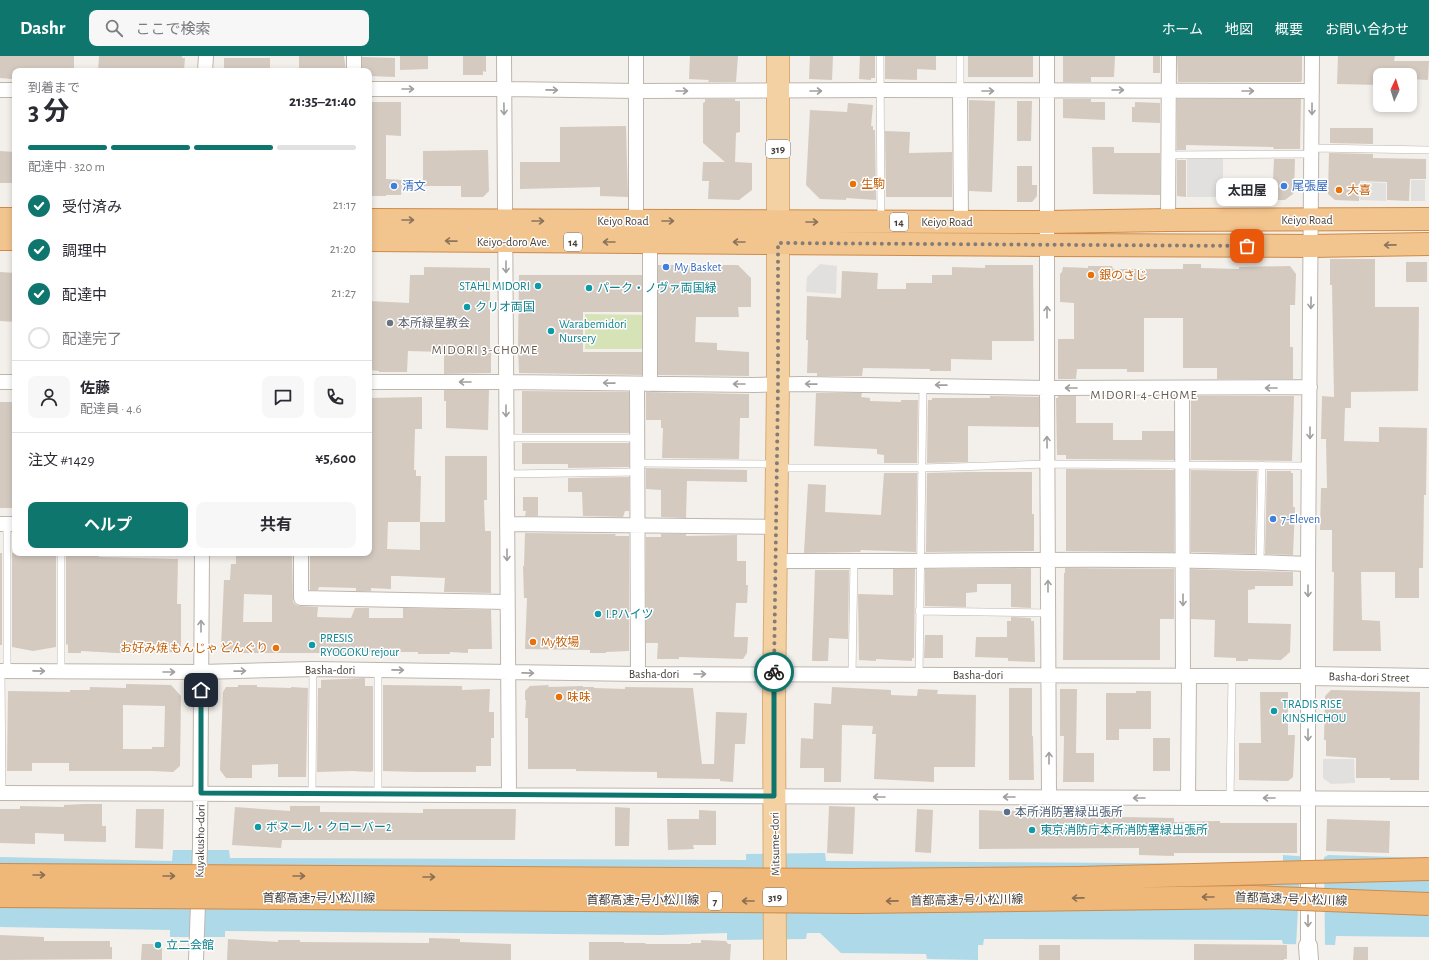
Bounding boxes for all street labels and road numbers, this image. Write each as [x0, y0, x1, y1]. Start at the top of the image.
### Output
road number: 319 [766, 140, 790, 158]
road number: 14 [890, 213, 908, 231]
street label: Keiyo Road [1281, 214, 1333, 227]
street label: Keiyo Road [597, 215, 649, 228]
street label: Keiyo Road [921, 216, 973, 229]
road number: 14 [564, 233, 582, 251]
street label: Keiyo-doro Ave. [477, 236, 549, 249]
street label: Basha-dori [305, 664, 355, 676]
street label: Basha-dori [629, 668, 679, 680]
street label: Basha-dori [953, 669, 1003, 681]
street label: Basha-dori Street [1328, 670, 1410, 684]
street label: Kuyakusho-dori [193, 804, 208, 878]
street label: Mitsume-dori [768, 812, 782, 876]
road number: 319 [763, 888, 787, 906]
street label: 首都高速7号小松川線 [1234, 890, 1348, 907]
street label: 首都高速7号小松川線 [262, 891, 376, 904]
road number: 7 [708, 892, 722, 910]
street label: 首都高速7号小松川線 [910, 892, 1024, 907]
street label: 首都高速7号小松川線 [586, 893, 700, 906]

